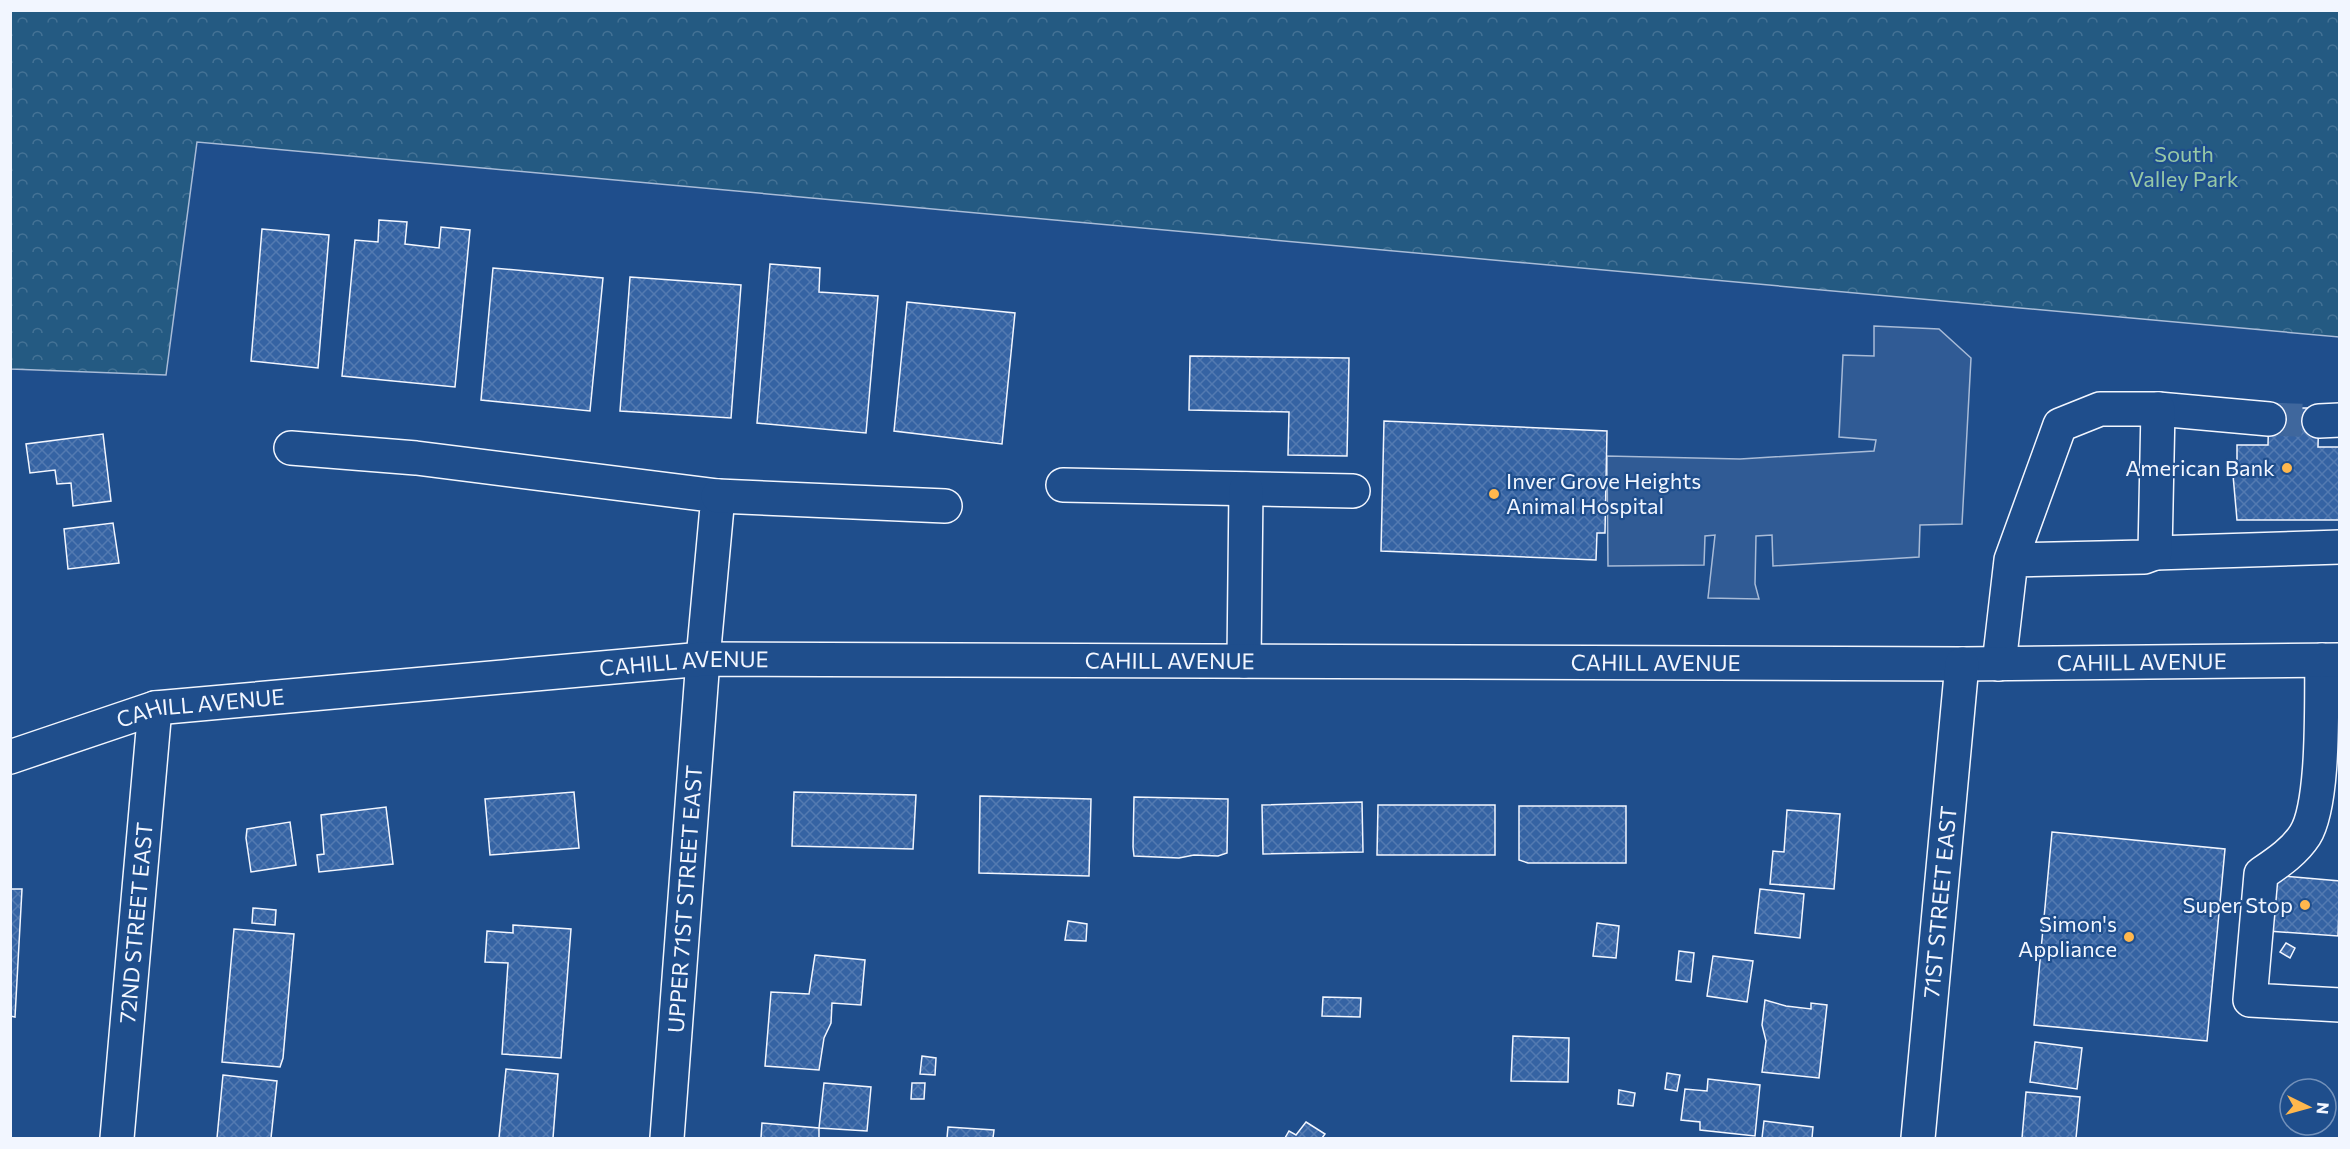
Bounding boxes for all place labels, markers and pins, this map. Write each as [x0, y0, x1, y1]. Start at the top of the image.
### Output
place label: American Bank [2125, 454, 2275, 481]
marker: American Bank [2280, 461, 2294, 475]
place label: Inver Grove Heights Animal Hospital [1506, 467, 1701, 519]
marker: Inver Grove Heights Animal Hospital [1487, 487, 1501, 501]
place label: Super Stop [2182, 891, 2293, 918]
marker: Super Stop [2298, 898, 2312, 912]
place label: Simon's Appliance [2018, 910, 2117, 962]
marker: Simon's Appliance [2122, 930, 2136, 944]

